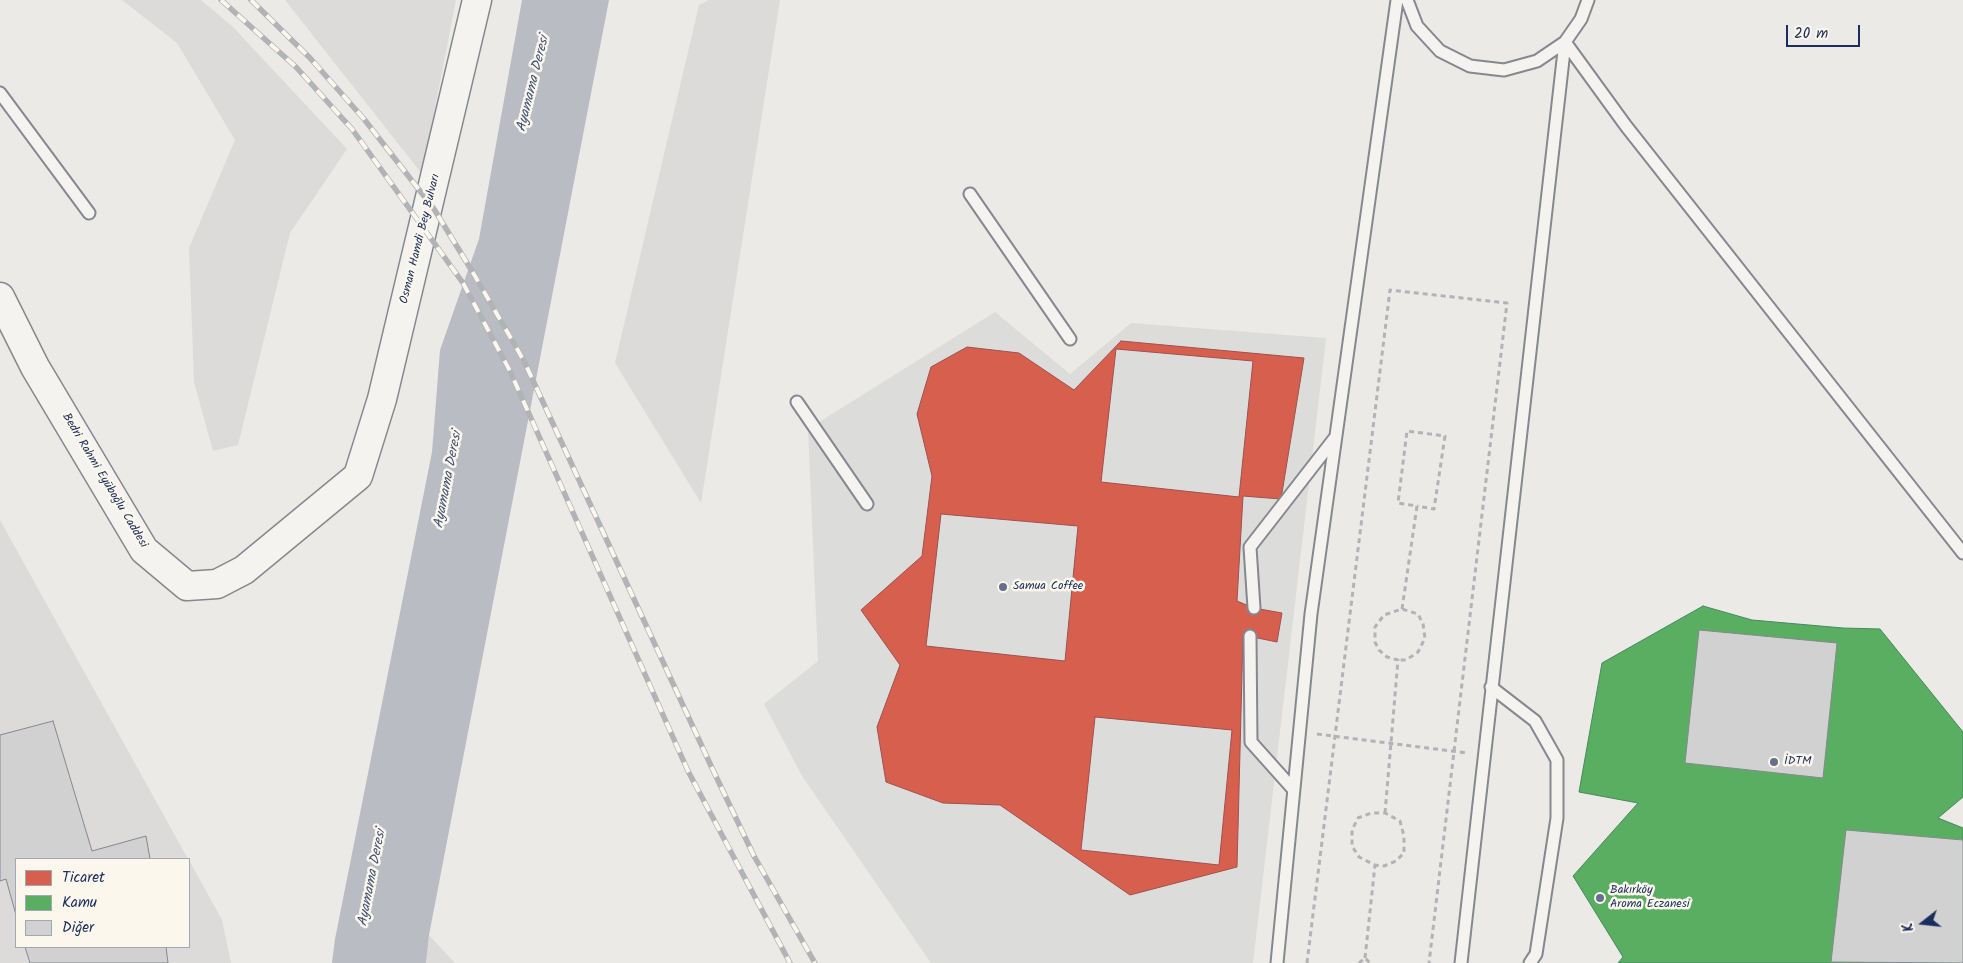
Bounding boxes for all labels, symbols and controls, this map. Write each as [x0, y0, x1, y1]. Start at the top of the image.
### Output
scale bar [1788, 15, 1862, 47]
text: 20 m [1794, 22, 1828, 46]
water label: Ayamama Deresi [514, 34, 554, 134]
street label: Osman Hamdi Bey Bulvarı [398, 173, 444, 305]
street label: Bedri Rahmi Eyüboğlu Caddesi [58, 411, 150, 551]
water label: Ayamama Deresi [431, 430, 467, 530]
place label: Samua Coffee [1013, 580, 1083, 594]
marker: Samua Coffee [997, 581, 1009, 593]
place label: İDTM [1784, 755, 1811, 769]
marker: İDTM [1768, 756, 1780, 768]
water label: Ayamama Deresi [355, 828, 391, 928]
legend [15, 858, 190, 948]
text: Ticaret [62, 866, 105, 890]
place label: Bakırköy Aroma Eczanesi [1610, 884, 1690, 912]
text: Kamu [62, 891, 97, 915]
marker: Bakırköy Aroma Eczanesi [1594, 892, 1606, 904]
north arrow [1898, 898, 1948, 948]
text: Diğer [62, 916, 94, 940]
text: K [1897, 920, 1920, 934]

